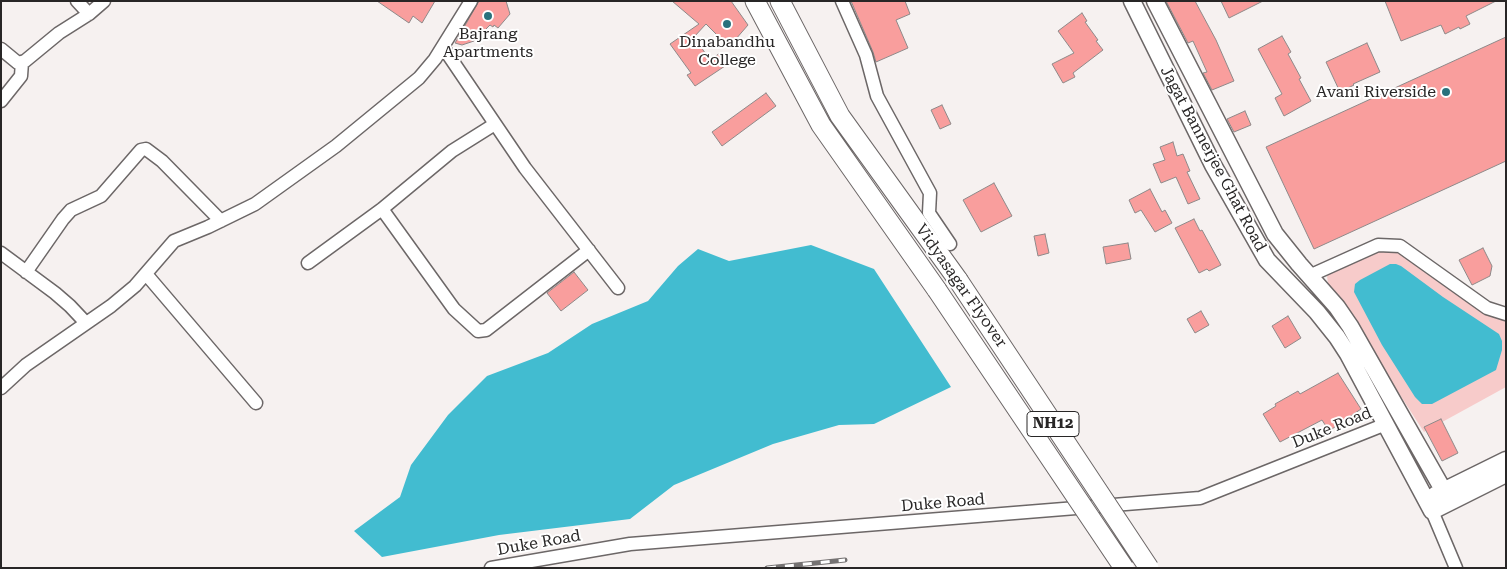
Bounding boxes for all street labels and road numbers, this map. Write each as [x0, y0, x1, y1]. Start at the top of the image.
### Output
street label: Jagat Bannerjee Ghat Road [1156, 63, 1270, 255]
street label: Vidyasagar Flyover [911, 221, 1011, 351]
street label: Duke Road [1289, 403, 1375, 453]
road number: NH12 [1027, 412, 1079, 436]
street label: Duke Road [900, 490, 986, 516]
street label: Duke Road [496, 526, 582, 560]

